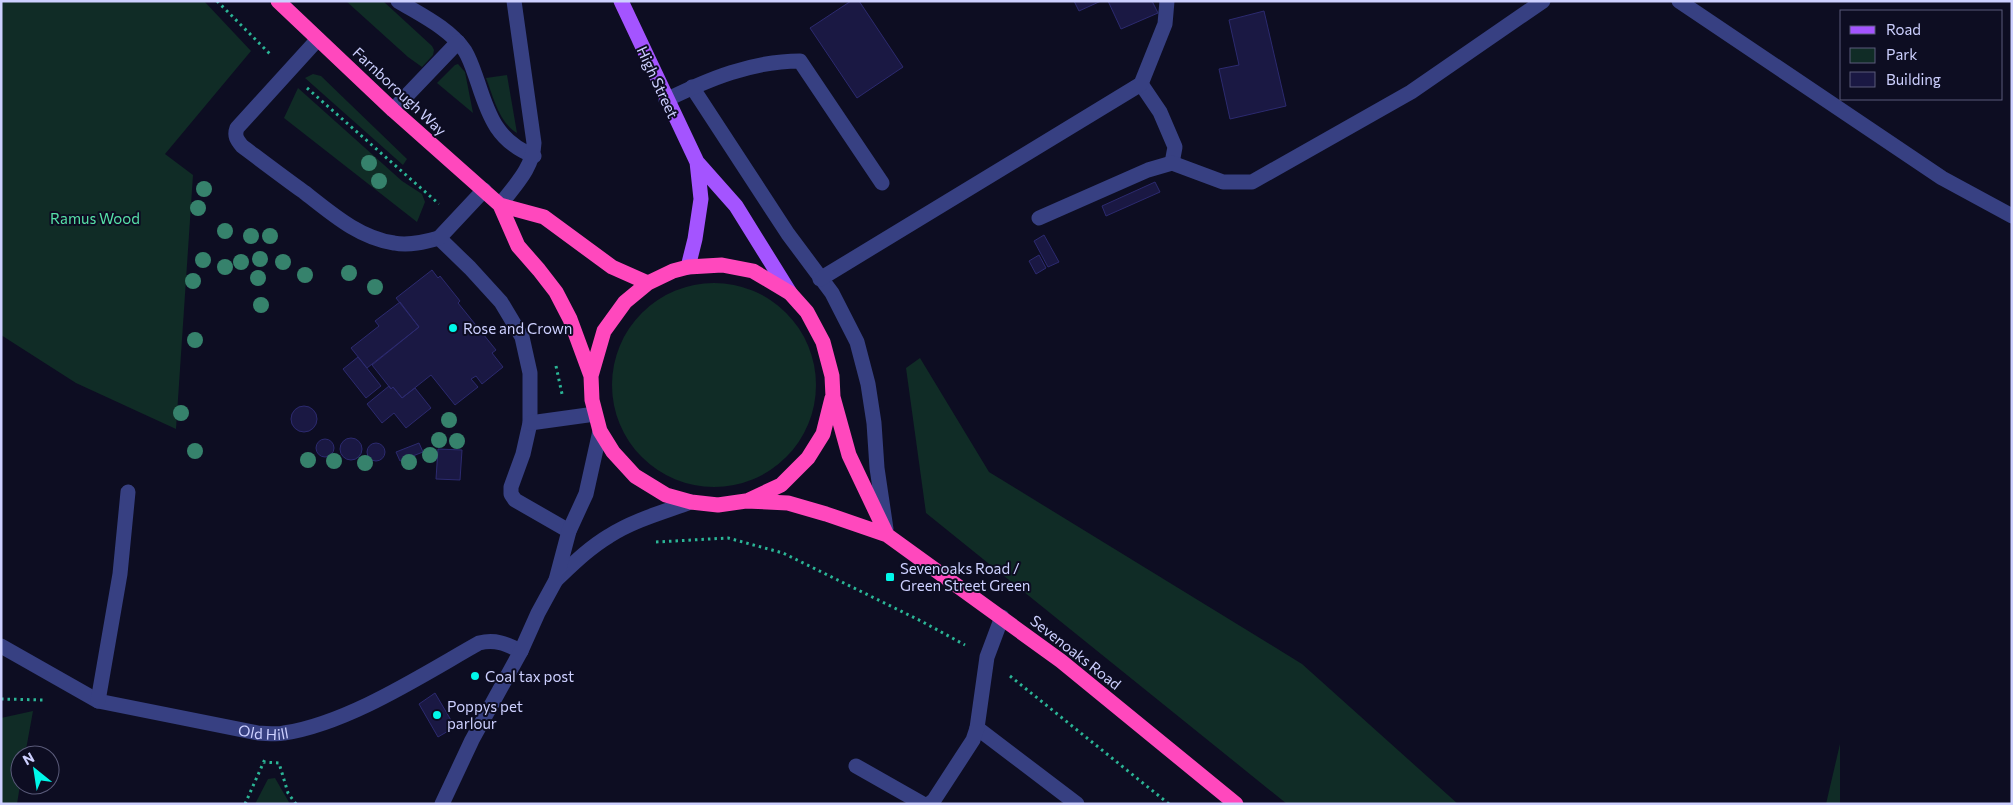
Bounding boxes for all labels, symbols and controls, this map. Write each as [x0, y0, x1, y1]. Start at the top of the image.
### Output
legend [1840, 10, 2003, 100]
text: Road [1886, 20, 1921, 38]
street label: Farnborough Way [350, 43, 451, 139]
street label: High Street [634, 43, 682, 121]
text: Park [1886, 45, 1917, 63]
text: Building [1886, 70, 1941, 88]
park label: Ramus Wood [50, 209, 140, 227]
place label: Rose and Crown [463, 319, 572, 337]
marker: Rose and Crown [447, 322, 459, 334]
place label: Sevenoaks Road / Green Street Green [900, 559, 1030, 594]
marker: Sevenoaks Road / Green Street Green [884, 571, 896, 583]
street label: Sevenoaks Road [1027, 611, 1125, 693]
place label: Coal tax post [485, 667, 574, 685]
marker: Coal tax post [469, 670, 481, 682]
place label: Poppys pet parlour [447, 697, 523, 732]
marker: Poppys pet parlour [431, 709, 443, 721]
street label: Old Hill [237, 720, 290, 743]
north arrow [10, 745, 60, 795]
text: N [19, 748, 37, 768]

